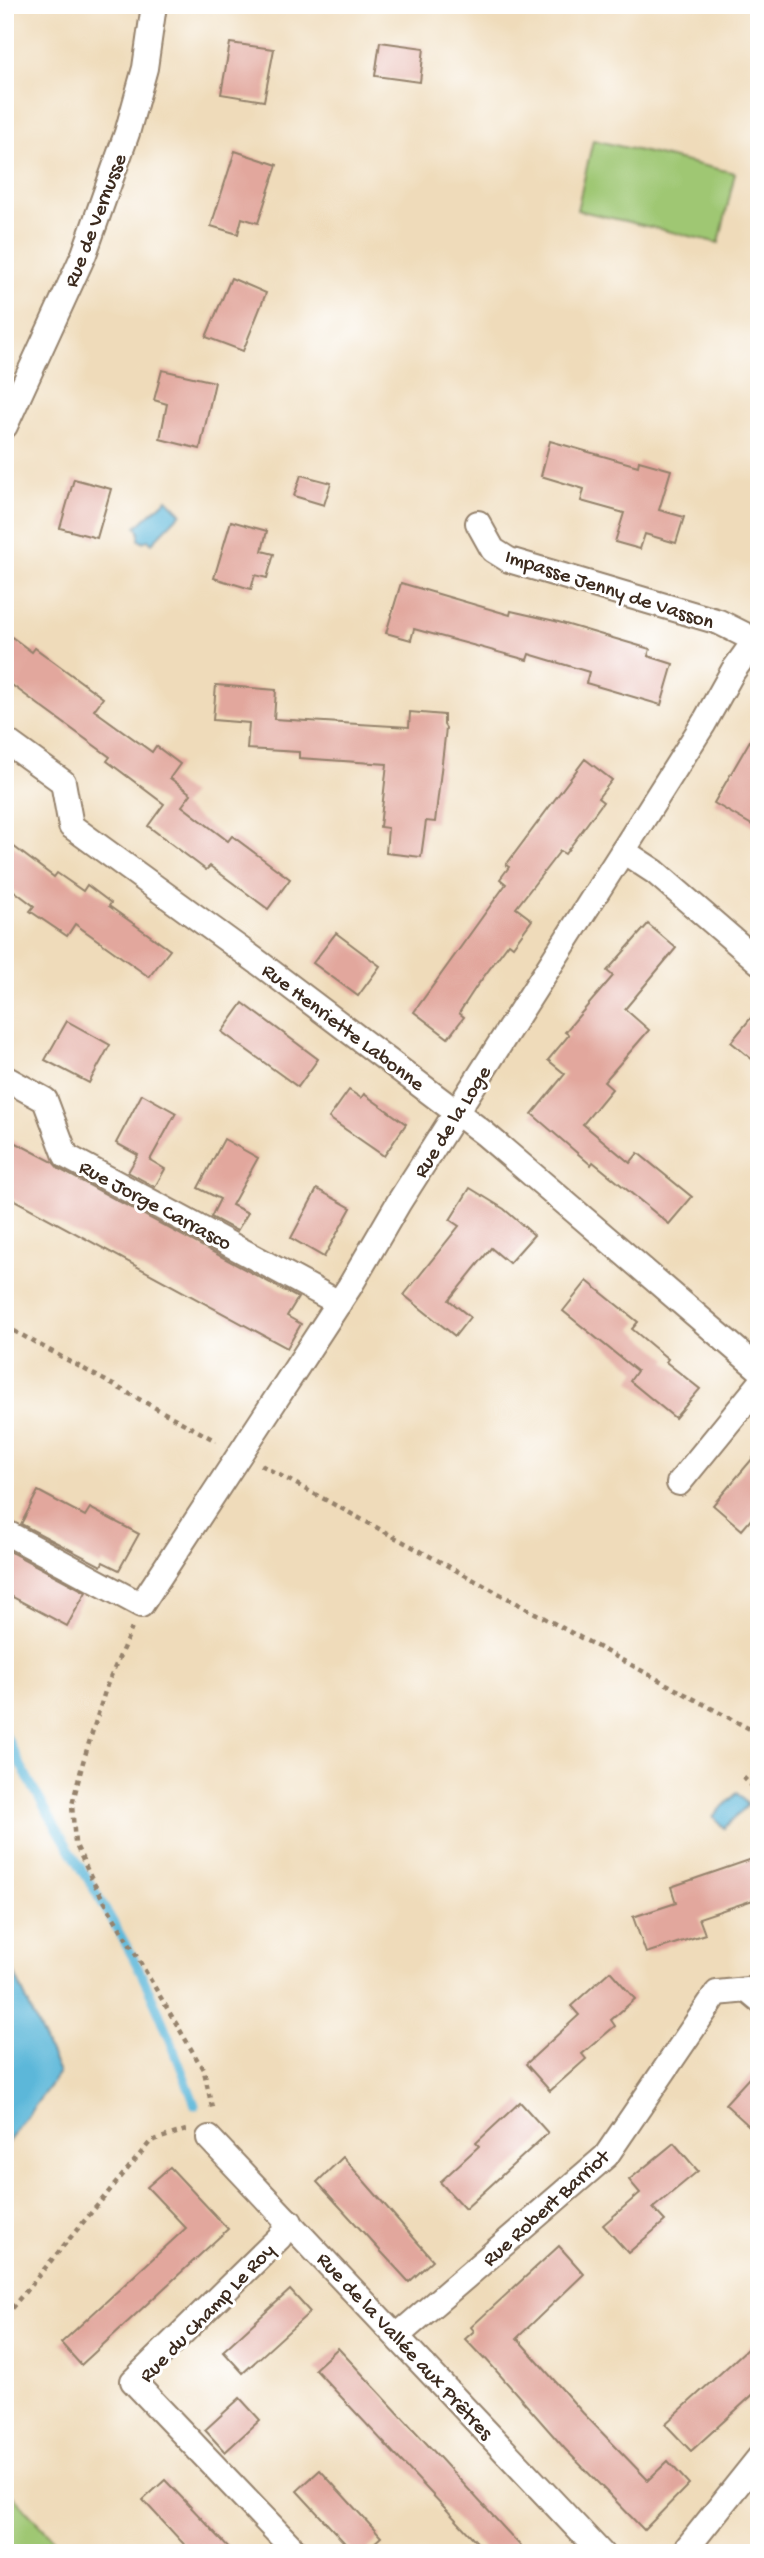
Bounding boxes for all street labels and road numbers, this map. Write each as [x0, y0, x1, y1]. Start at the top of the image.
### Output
street label: Rue de Vernusse [60, 150, 135, 291]
street label: Impasse Jenny de Vasson [501, 546, 717, 637]
street label: Rue Henriette Labonne [256, 959, 429, 1099]
street label: Rue de la Loge [410, 1061, 499, 1184]
street label: Rue Jorge Carrasco [74, 1156, 235, 1258]
street label: Rue Robert Barriot [478, 2144, 618, 2273]
street label: Rue du Champ Le Roy [136, 2240, 281, 2389]
street label: Rue de la Vallée aux Prêtres [310, 2248, 498, 2447]

